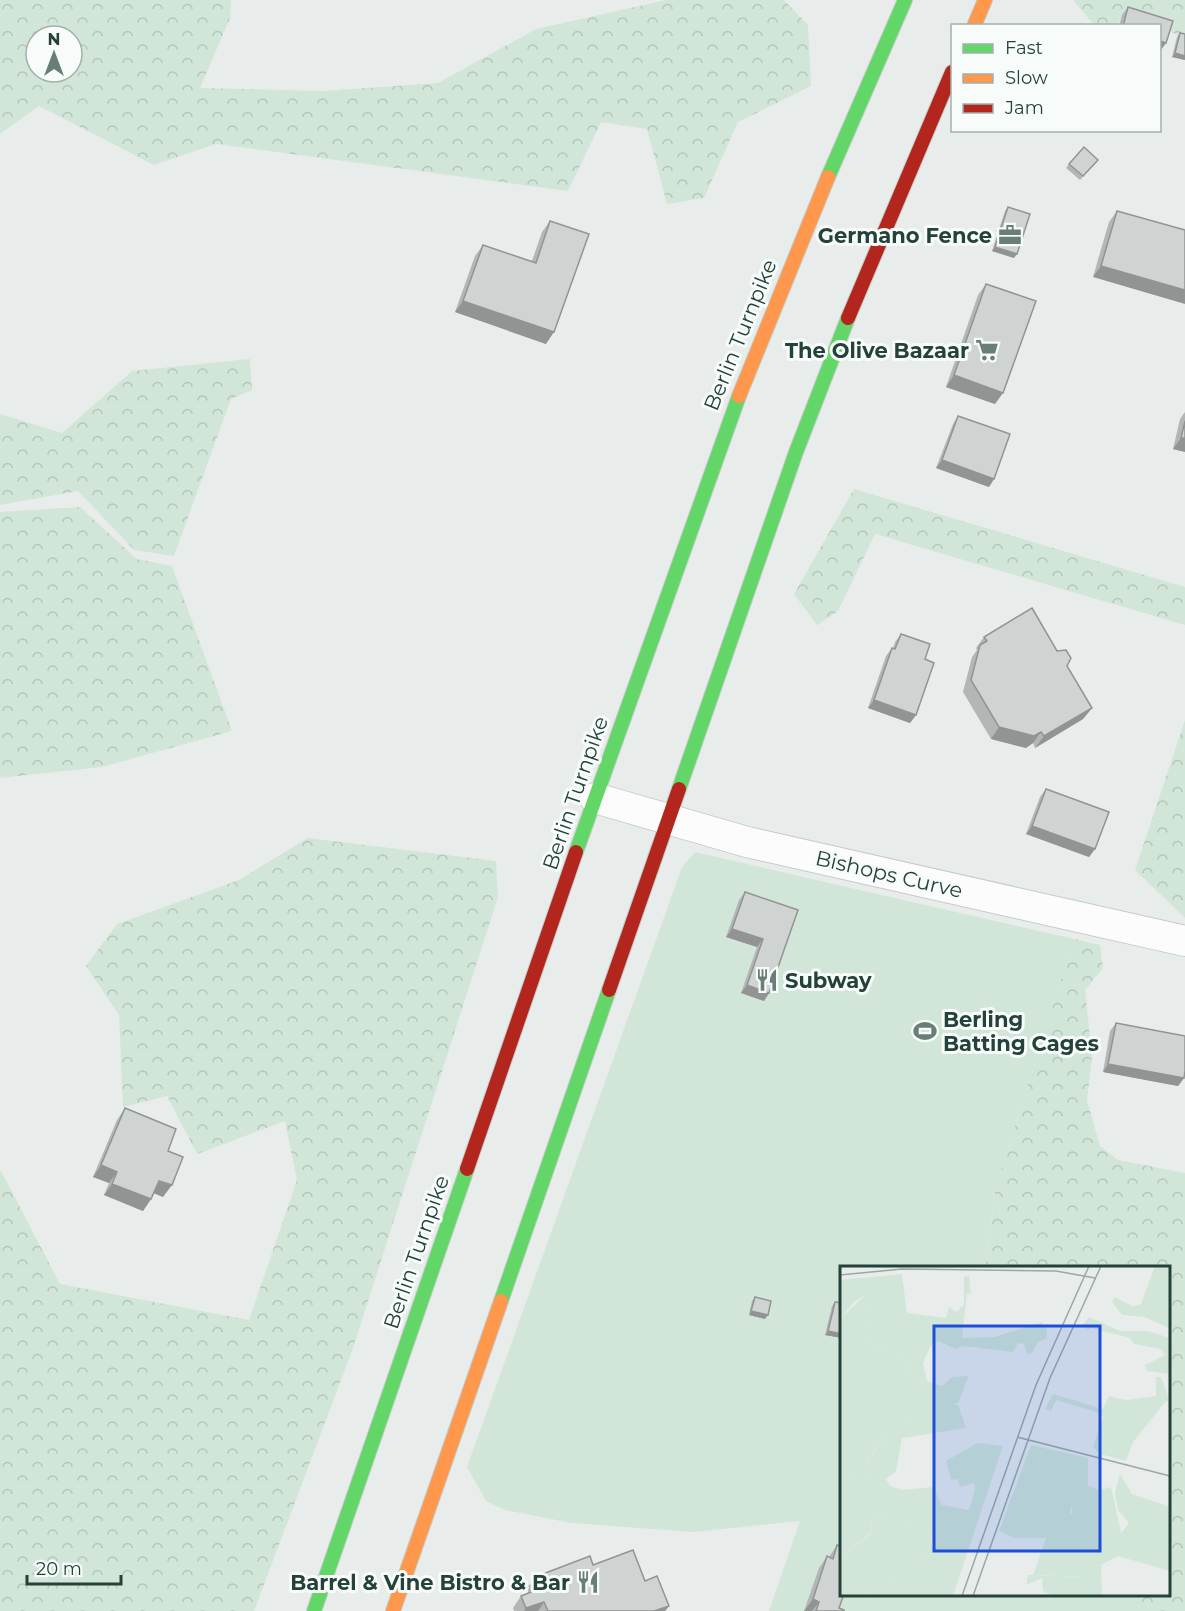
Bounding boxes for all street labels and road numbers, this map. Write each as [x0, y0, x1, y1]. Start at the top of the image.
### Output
street label: Berlin Turnpike [698, 256, 782, 414]
street label: Berlin Turnpike [537, 713, 613, 873]
street label: Bishops Curve [813, 845, 965, 903]
street label: Berlin Turnpike [378, 1172, 454, 1332]

